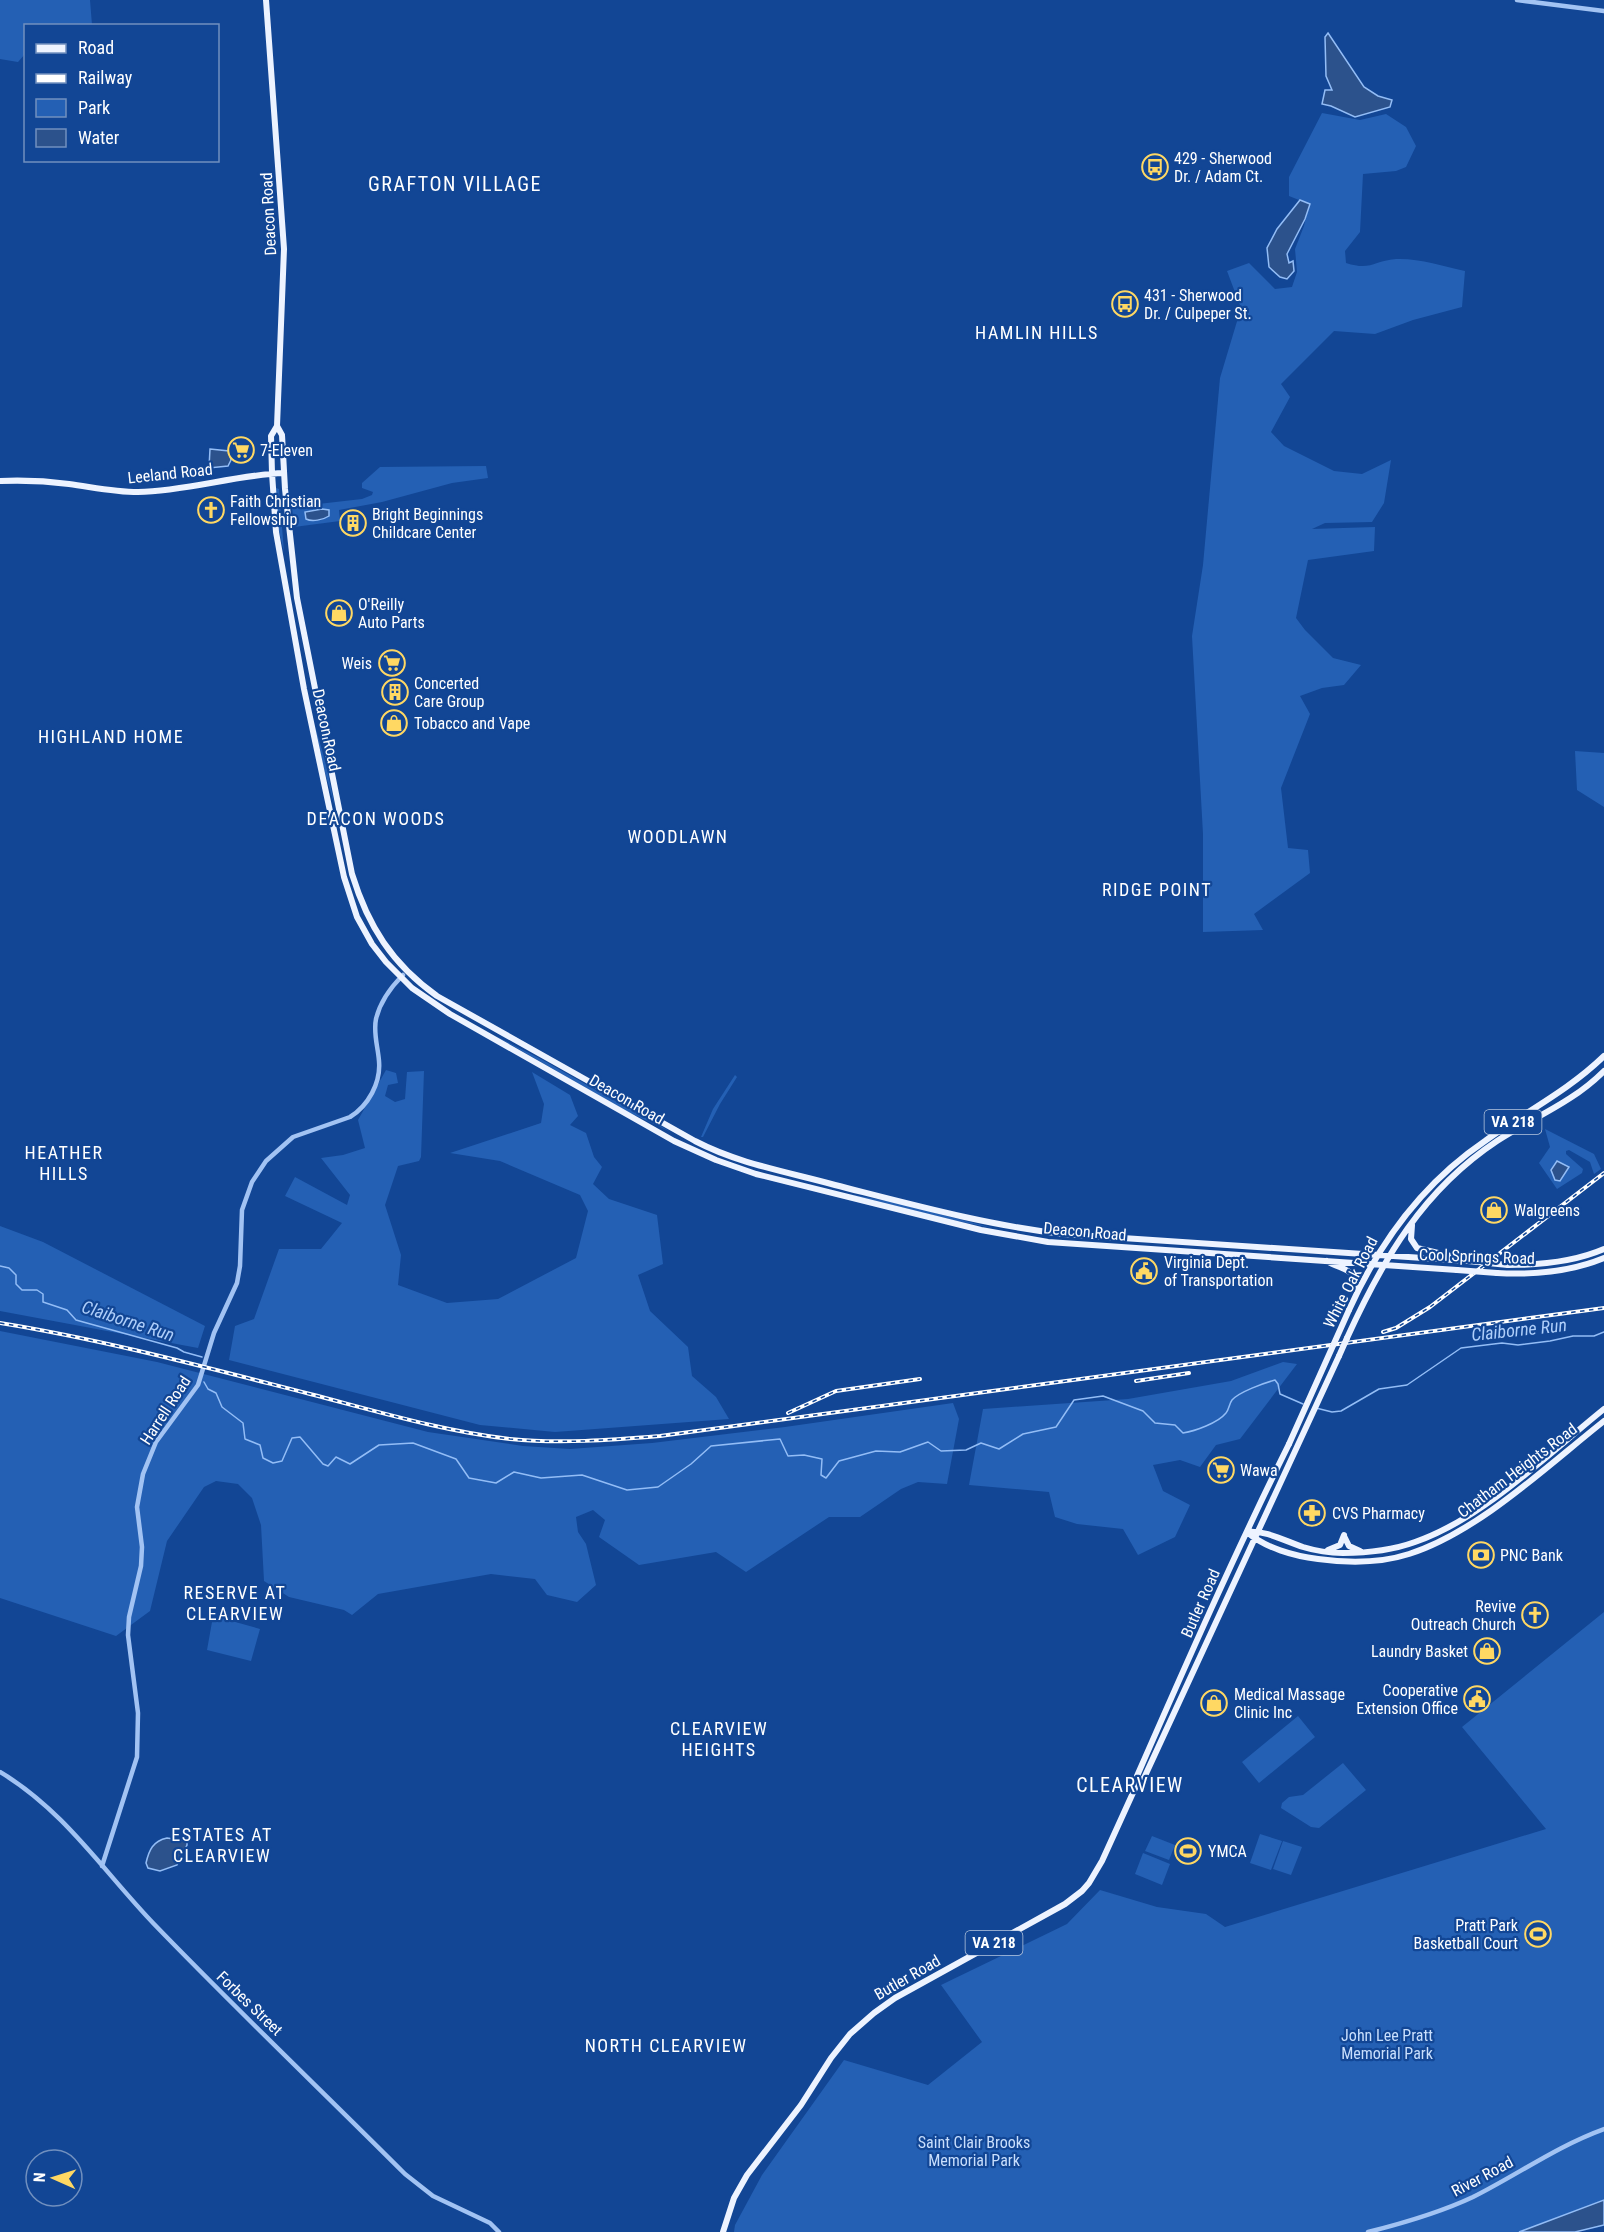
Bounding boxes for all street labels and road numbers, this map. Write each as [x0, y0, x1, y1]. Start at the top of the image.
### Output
street label: Deacon Road [257, 172, 280, 256]
street label: Leeland Road [127, 460, 214, 487]
street label: Deacon Road [309, 687, 344, 773]
street label: Deacon Road [586, 1070, 668, 1128]
road number: VA 218 [1484, 1110, 1541, 1134]
street label: Deacon Road [1043, 1218, 1127, 1245]
street label: White Oak Road [1319, 1233, 1382, 1331]
street label: Cool Springs Road [1419, 1245, 1535, 1268]
street label: Harrell Road [136, 1372, 195, 1448]
street label: Chatham Heights Road [1454, 1419, 1581, 1522]
street label: Butler Road [1177, 1566, 1224, 1640]
road number: VA 218 [966, 1931, 1022, 1955]
street label: Butler Road [871, 1951, 944, 2004]
street label: Forbes Street [213, 1967, 287, 2040]
street label: River Road [1448, 2152, 1516, 2201]

